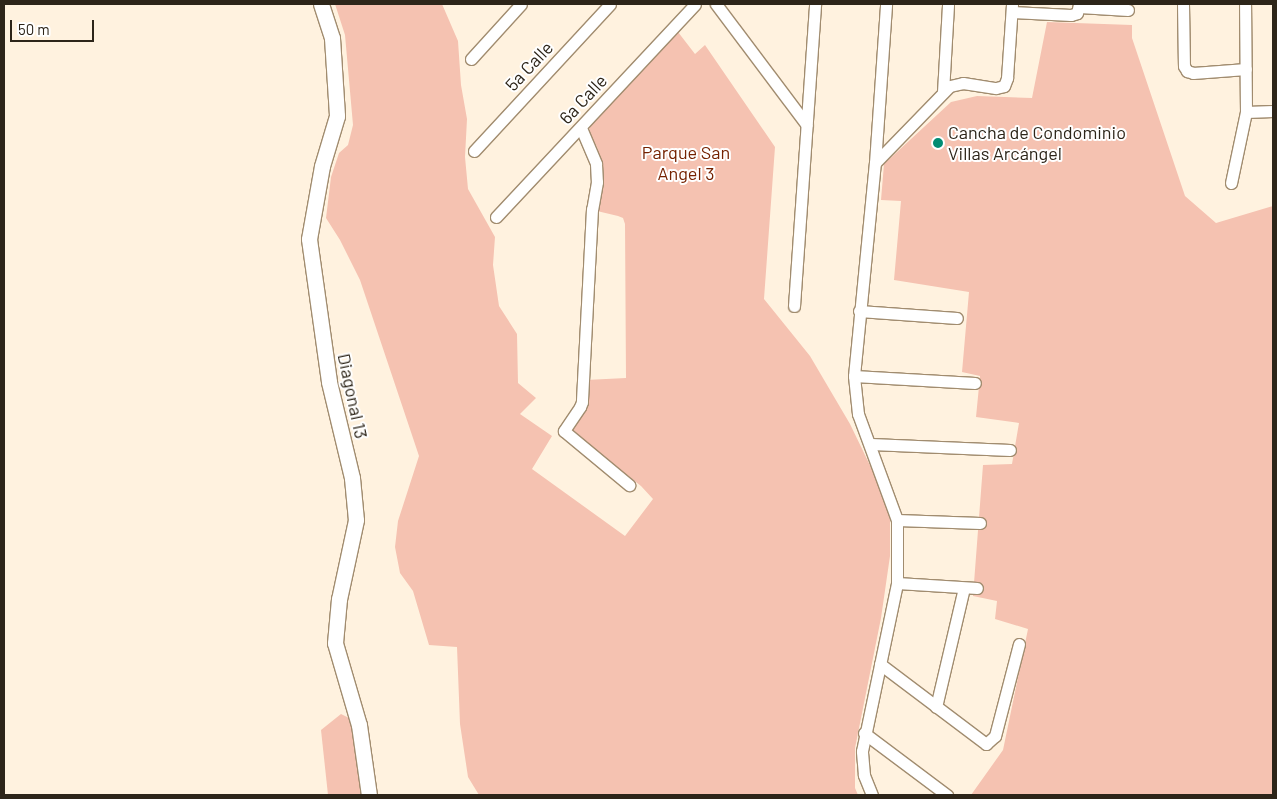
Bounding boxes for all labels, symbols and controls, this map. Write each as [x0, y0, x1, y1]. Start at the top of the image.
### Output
scale bar [12, 10, 96, 42]
text: 50 m [18, 20, 50, 38]
street label: 5a Calle [501, 37, 557, 95]
street label: 6a Calle [555, 70, 611, 128]
place label: Cancha de Condominio Villas Arcángel [948, 122, 1126, 164]
marker: Cancha de Condominio Villas Arcángel [932, 137, 944, 149]
park label: Parque San Angel 3 [642, 142, 730, 184]
street label: Diagonal 13 [333, 351, 373, 441]

